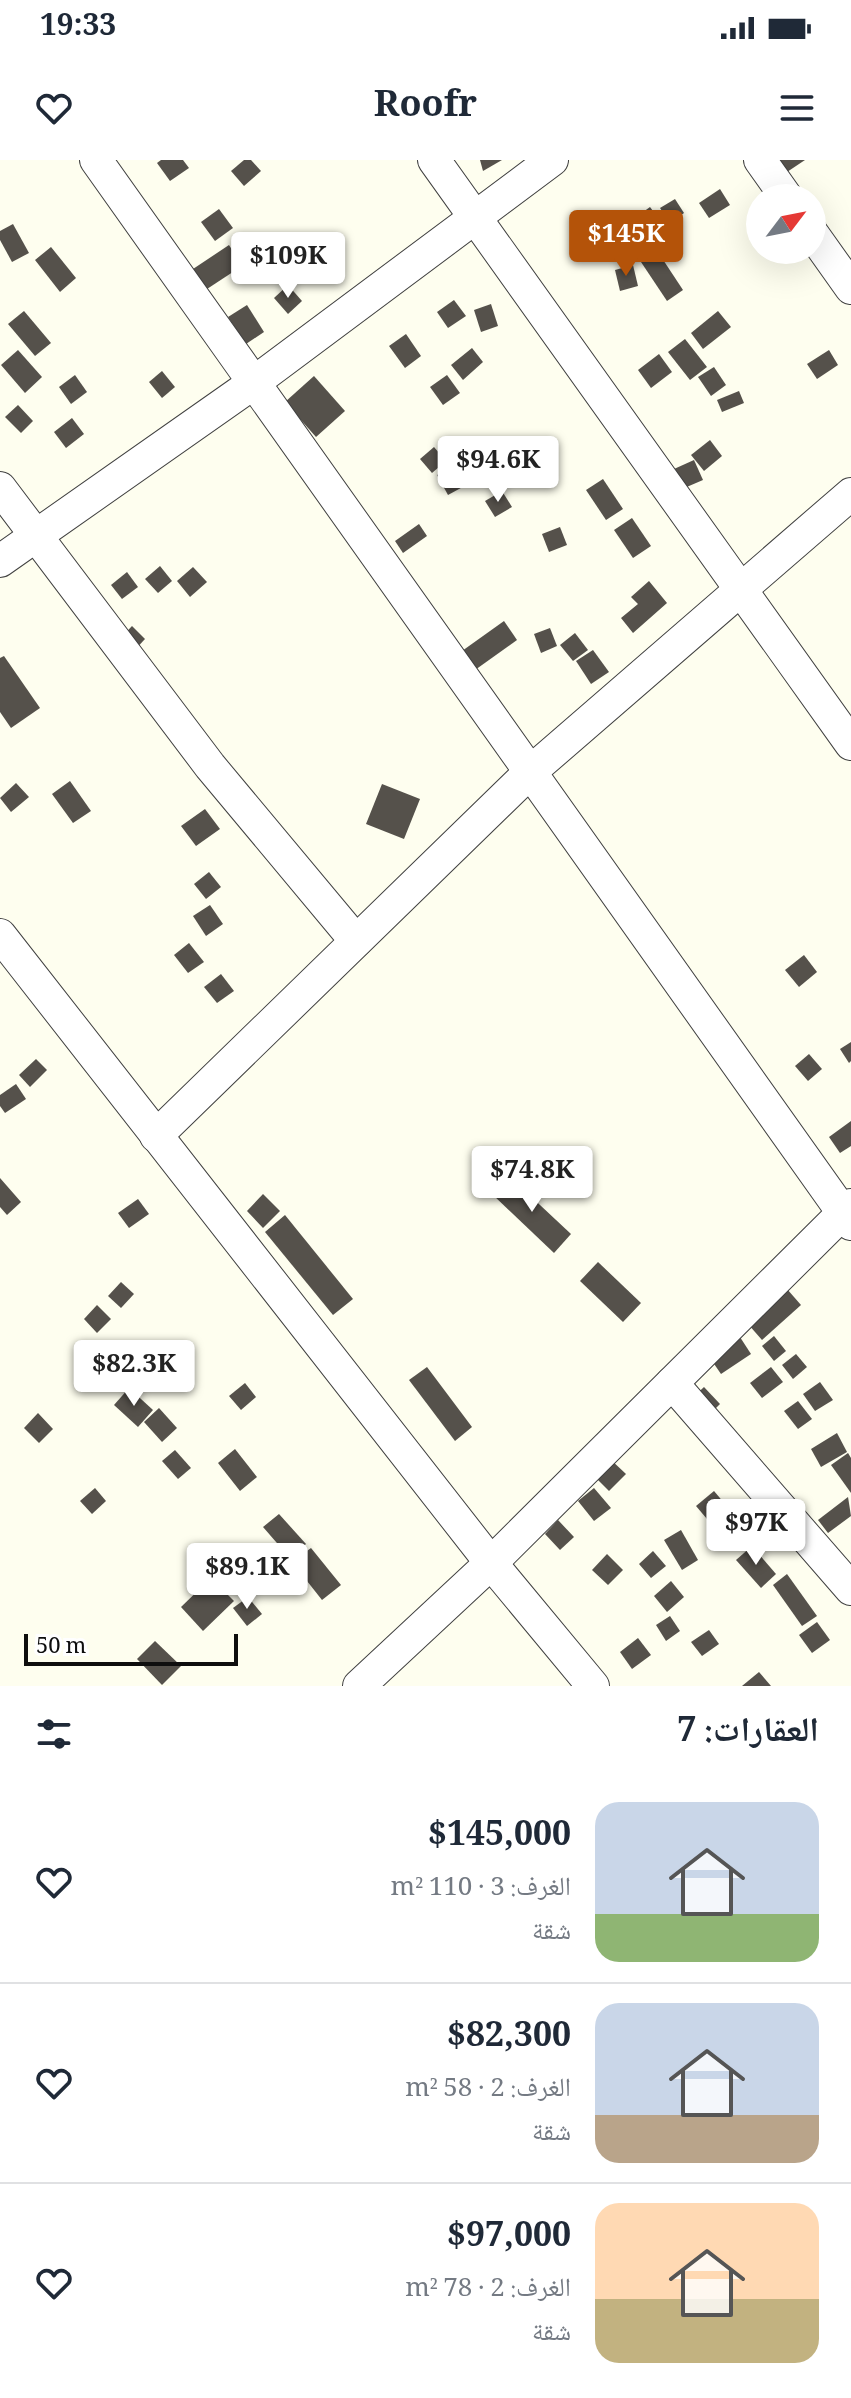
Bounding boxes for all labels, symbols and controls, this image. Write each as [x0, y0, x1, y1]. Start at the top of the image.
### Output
text: 19:33 [40, 3, 116, 54]
text: Roofr [374, 78, 477, 139]
icon: heart [32, 86, 76, 130]
icon: menu [775, 86, 819, 130]
north arrow [746, 184, 826, 264]
map controls [746, 184, 826, 264]
pin: $145K [570, 210, 682, 278]
text: $145K [587, 214, 665, 258]
pin: $109K [232, 232, 344, 300]
text: $109K [249, 236, 327, 280]
pin: $94.6K [433, 436, 563, 504]
text: $94.6K [456, 440, 540, 484]
pin: $74.8K [467, 1146, 597, 1214]
text: $74.8K [490, 1150, 574, 1194]
pin: $82.3K [69, 1340, 199, 1408]
text: $82.3K [92, 1344, 176, 1388]
pin: $97K [709, 1499, 803, 1567]
text: $97K [724, 1503, 788, 1547]
pin: $89.1K [182, 1543, 312, 1611]
text: $89.1K [205, 1547, 289, 1591]
text: 50 m [36, 1629, 86, 1667]
scale bar [24, 1630, 238, 1666]
text: العقارات: 7 [677, 1705, 819, 1763]
icon: filters [32, 1712, 76, 1756]
text: $145,000 [428, 1809, 571, 1867]
icon: home [659, 1834, 755, 1930]
icon: heart [32, 1860, 76, 1904]
text: الغرف: 3 · 110 m² [391, 1867, 571, 1911]
text: شقة [532, 1911, 571, 1955]
text: $82,300 [447, 2010, 571, 2068]
icon: home [659, 2035, 755, 2131]
icon: heart [32, 2061, 76, 2105]
text: الغرف: 2 · 58 m² [405, 2068, 571, 2112]
text: شقة [532, 2112, 571, 2156]
text: $97,000 [447, 2210, 571, 2268]
icon: home [659, 2235, 755, 2331]
icon: heart [32, 2261, 76, 2305]
text: الغرف: 2 · 78 m² [405, 2268, 571, 2312]
text: شقة [532, 2312, 571, 2356]

